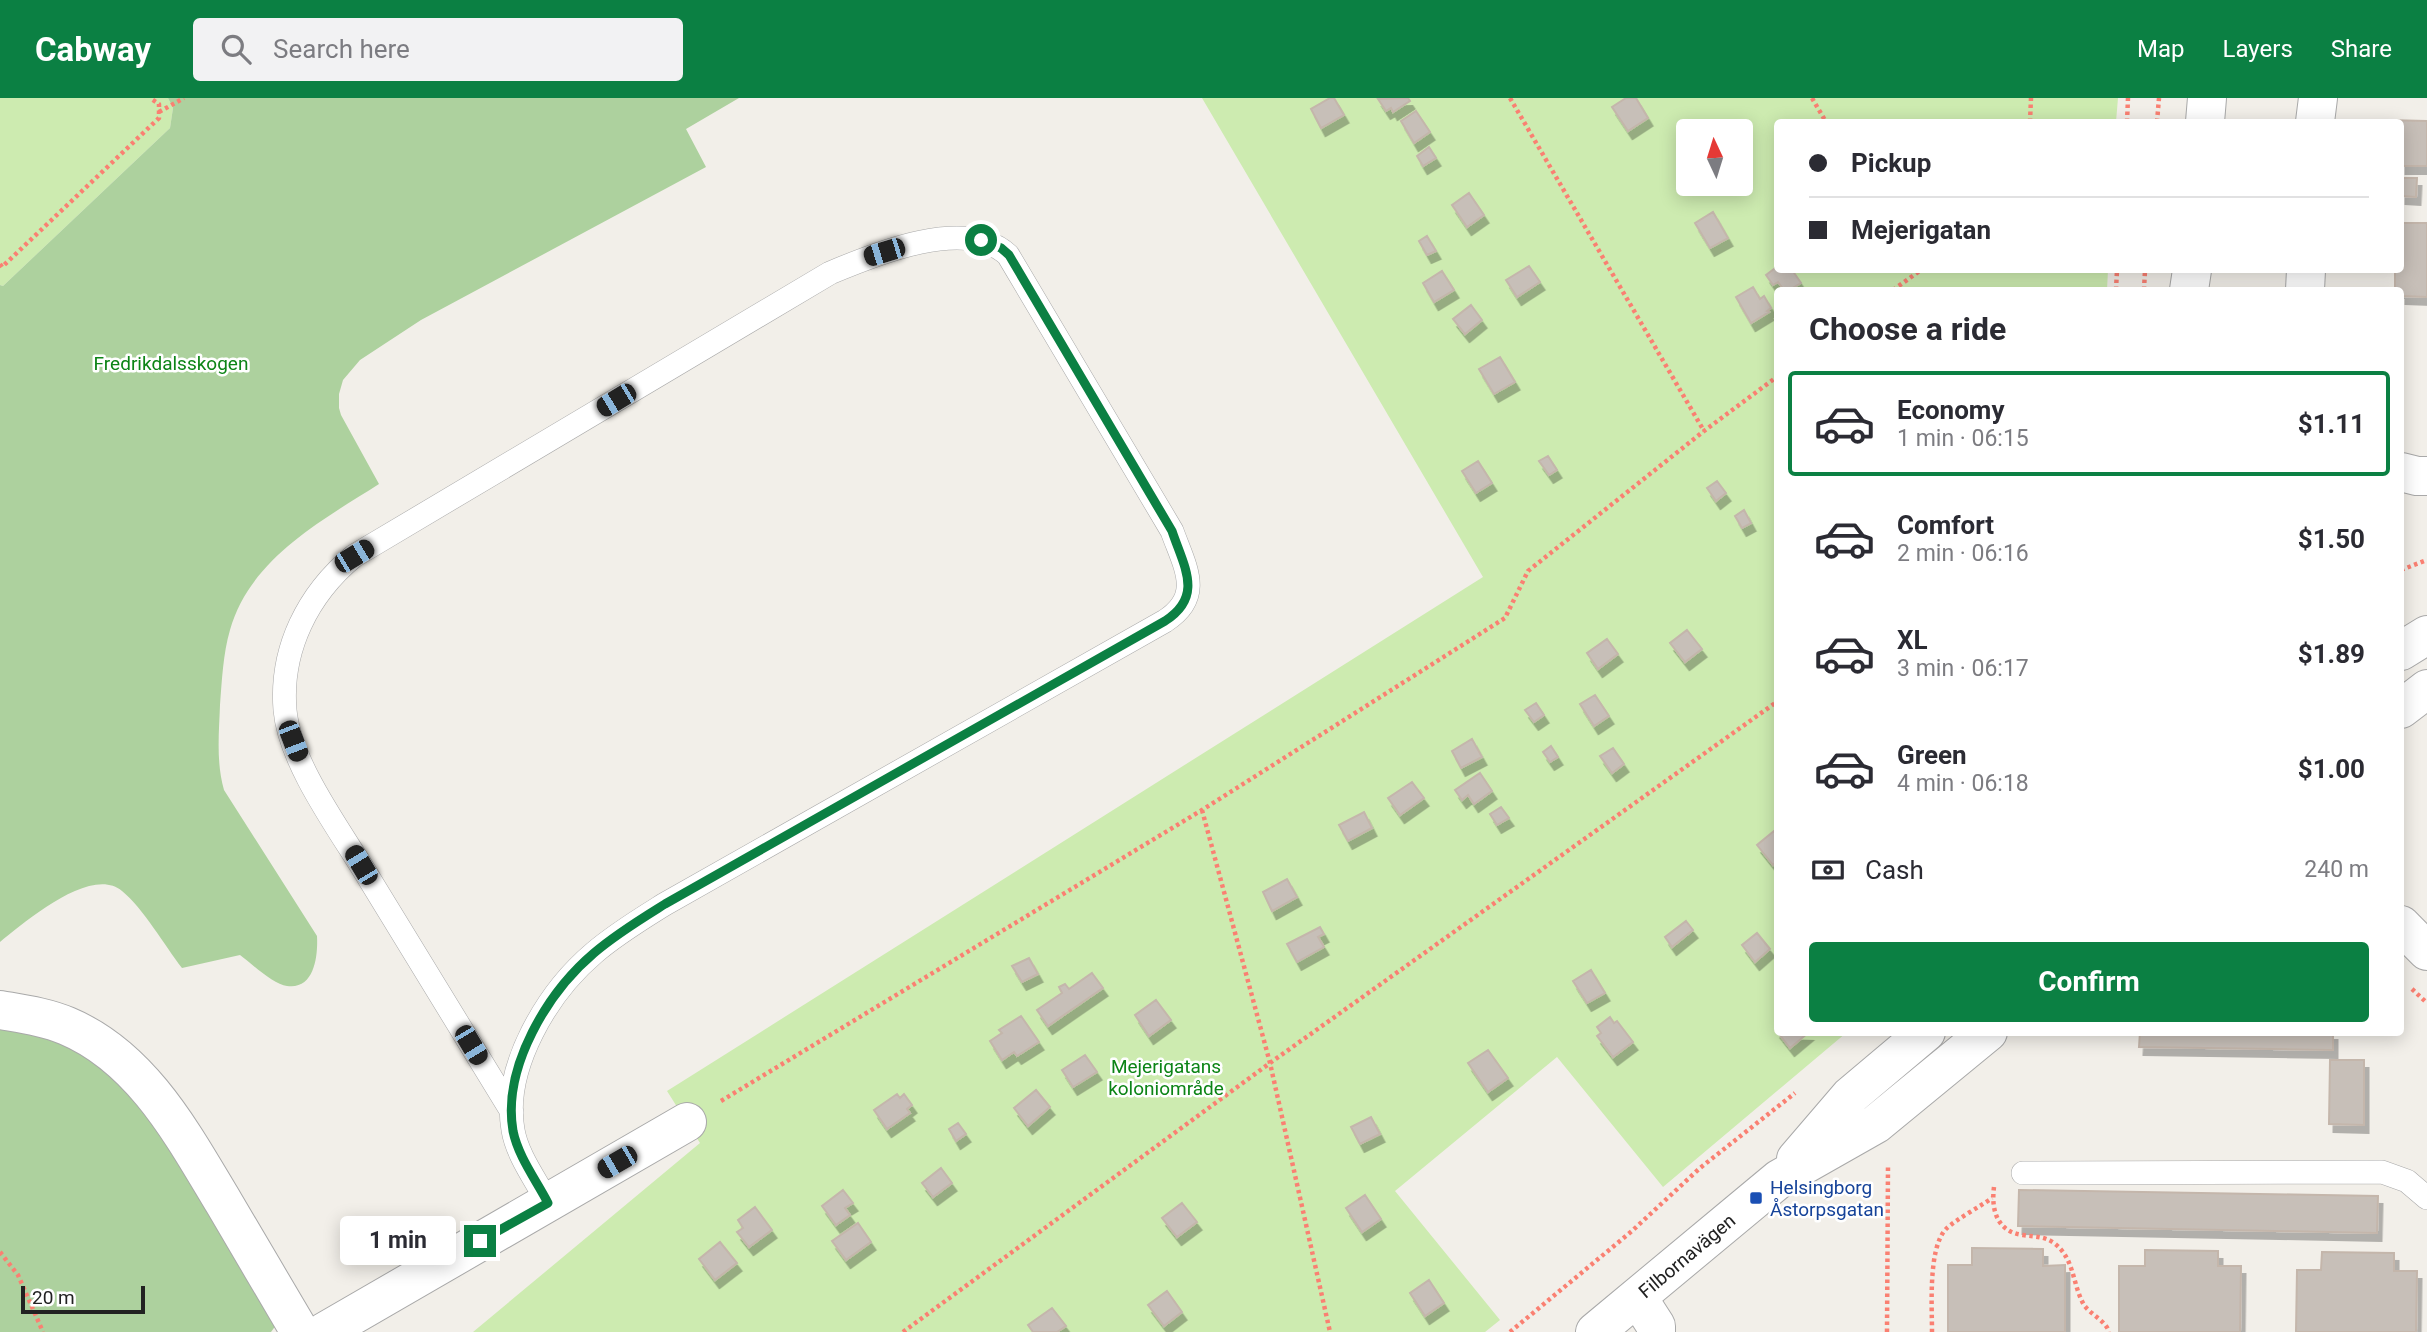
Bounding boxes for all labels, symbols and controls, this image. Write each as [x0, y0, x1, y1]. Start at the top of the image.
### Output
search box [193, 18, 683, 81]
text: Cabway [35, 30, 151, 69]
icon: search [217, 30, 255, 68]
text: Search here [273, 34, 410, 64]
text: Map [2137, 35, 2185, 63]
text: Layers [2223, 35, 2293, 63]
text: Share [2331, 35, 2392, 63]
north arrow [1676, 119, 1754, 196]
map controls [1676, 119, 1753, 196]
text: Pickup [1851, 148, 1931, 178]
text: Mejerigatan [1851, 215, 1991, 245]
route start [965, 224, 997, 256]
car [861, 236, 908, 268]
text: Choose a ride [1809, 310, 2006, 348]
park label: Fredrikdalsskogen [94, 352, 248, 375]
car [593, 380, 640, 420]
icon: car [1813, 392, 1876, 455]
text: Economy [1897, 395, 2004, 425]
text: $1.11 [2298, 409, 2365, 439]
text: 1 min · 06:15 [1897, 425, 2029, 452]
icon: car [1813, 507, 1876, 570]
text: Comfort [1897, 510, 1994, 540]
text: $1.50 [2298, 524, 2365, 554]
car [331, 536, 378, 576]
text: 2 min · 06:16 [1897, 540, 2029, 567]
icon: car [1813, 622, 1876, 685]
text: XL [1897, 625, 1928, 655]
text: $1.89 [2298, 639, 2365, 669]
text: 3 min · 06:17 [1897, 655, 2029, 682]
car [276, 718, 311, 764]
icon: car [1813, 737, 1876, 800]
text: Green [1897, 740, 1967, 770]
text: $1.00 [2298, 754, 2365, 784]
text: 4 min · 06:18 [1897, 770, 2029, 797]
car [342, 842, 381, 888]
icon: cash [1809, 851, 1847, 889]
text: Cash [1865, 855, 1924, 885]
text: 240 m [2304, 856, 2369, 883]
button: Confirm [1809, 942, 2369, 1022]
car [452, 1022, 491, 1068]
park label: Mejerigatans koloniområde [1108, 1055, 1224, 1100]
car [594, 1142, 641, 1182]
place label: Helsingborg Åstorpsgatan [1770, 1176, 1884, 1221]
marker: Helsingborg Åstorpsgatan [1748, 1190, 1764, 1206]
street label: Filbornavägen [1634, 1209, 1740, 1303]
callout: 1 min [340, 1216, 456, 1266]
route end [464, 1225, 496, 1257]
text: 1 min [369, 1227, 427, 1254]
scale bar [21, 1283, 145, 1315]
text: 20 m [32, 1286, 75, 1309]

